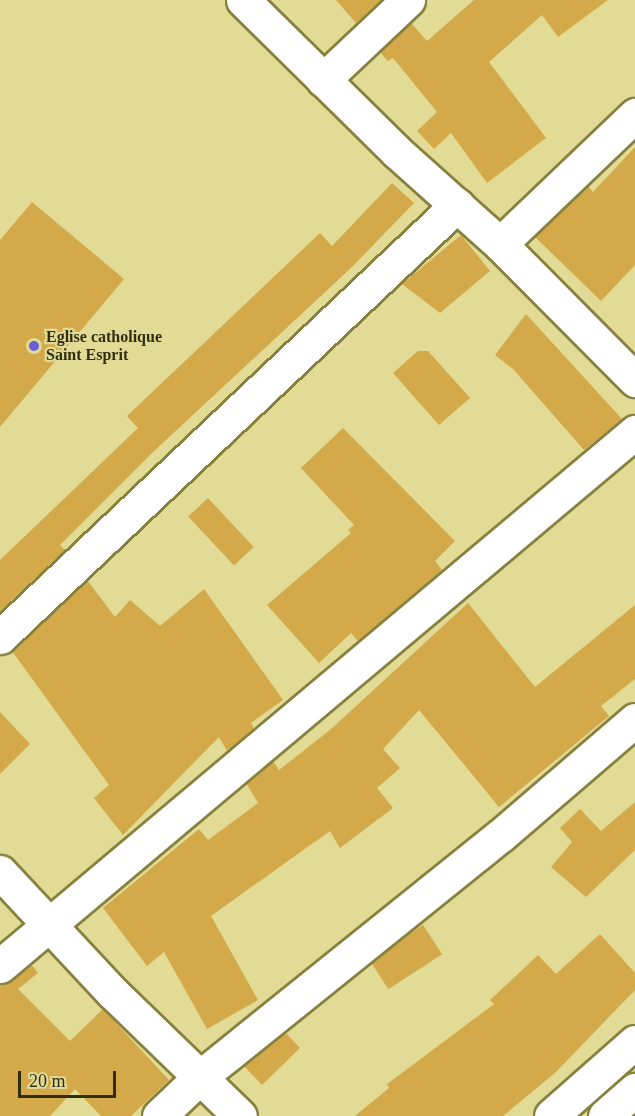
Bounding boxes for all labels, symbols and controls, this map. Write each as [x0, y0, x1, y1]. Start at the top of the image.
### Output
place label: Eglise catholique Saint Esprit [46, 327, 162, 365]
marker: Eglise catholique Saint Esprit [27, 339, 41, 353]
scale bar [21, 1059, 118, 1097]
text: 20 m [29, 1071, 66, 1091]

